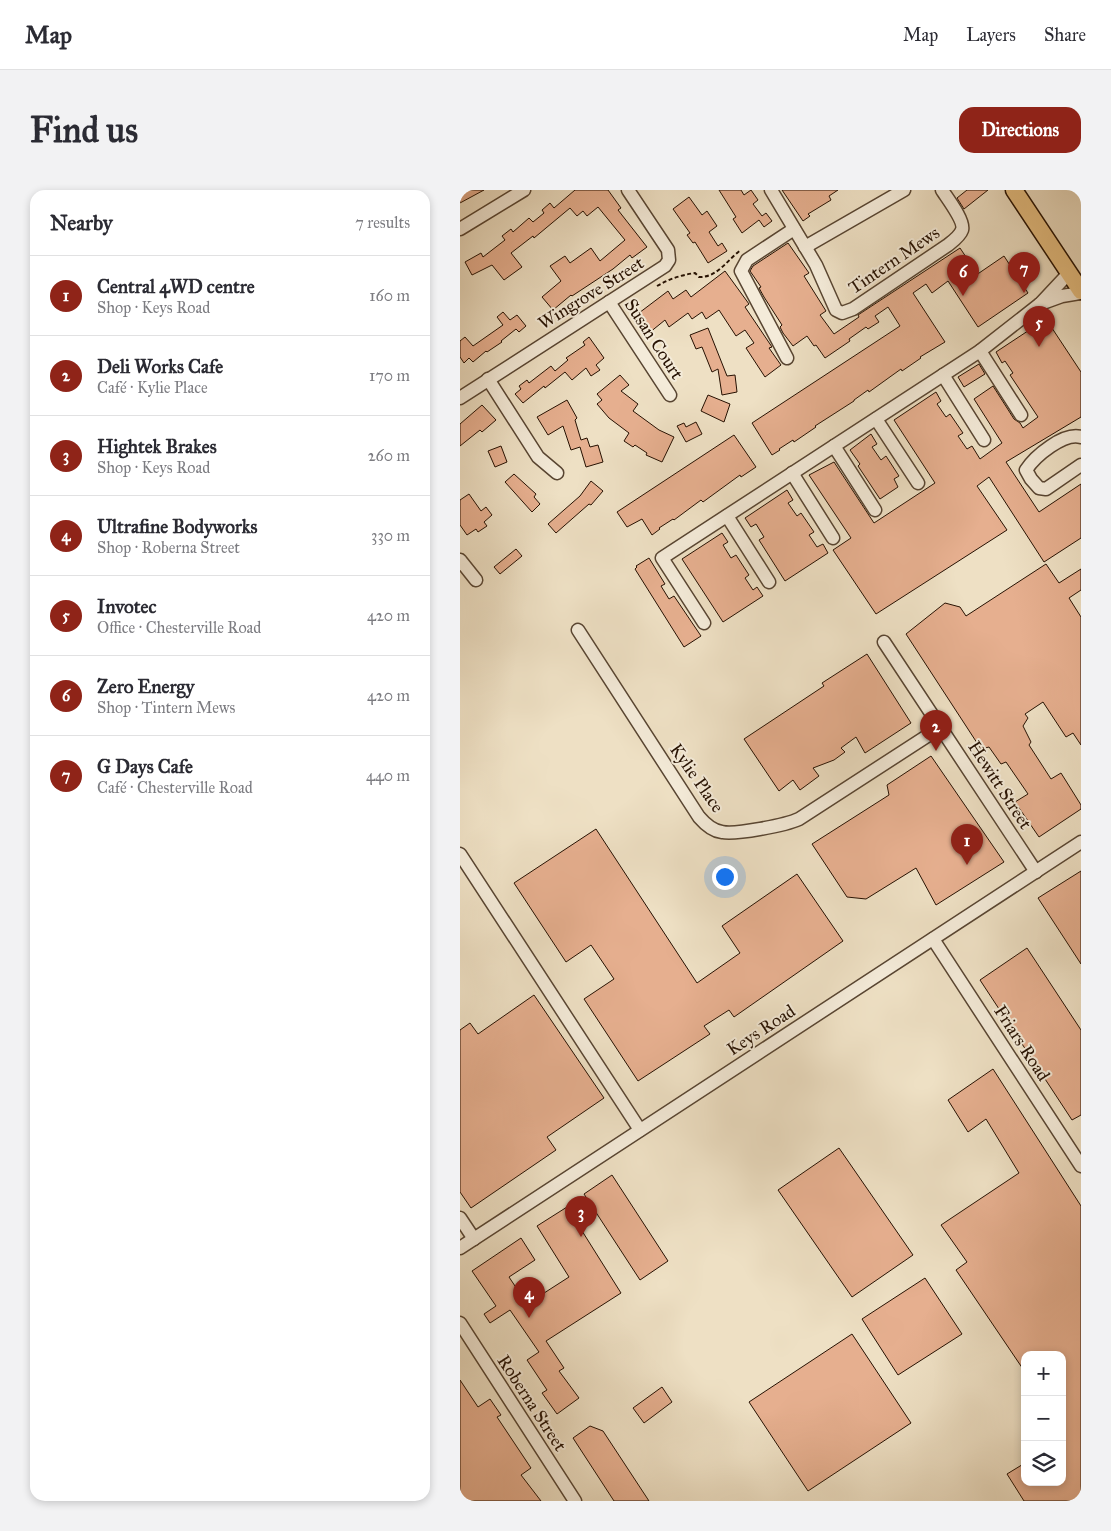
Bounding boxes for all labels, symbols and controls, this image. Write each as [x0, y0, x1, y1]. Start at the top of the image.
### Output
text: Map [25, 20, 72, 50]
text: Map [903, 24, 938, 46]
text: Layers [966, 24, 1016, 46]
text: Share [1044, 24, 1086, 46]
button: Directions [959, 107, 1081, 153]
text: Find us [30, 109, 138, 152]
text: Nearby [50, 210, 113, 236]
text: 7 results [355, 213, 410, 232]
street label: Tintern Mews [844, 221, 944, 299]
street label: Wingrove Street [534, 251, 649, 335]
pin: 7 [1008, 252, 1040, 293]
pin: 6 [947, 255, 979, 296]
text: Central 4WD centre [97, 275, 255, 298]
text: 1 [63, 286, 69, 305]
text: 160 m [369, 286, 410, 305]
street label: Susan Court [620, 294, 689, 384]
text: Shop · Keys Road [97, 298, 210, 317]
pin: 5 [1023, 306, 1055, 347]
text: Deli Works Cafe [97, 355, 223, 378]
text: 2 [62, 366, 70, 385]
text: 170 m [369, 366, 410, 385]
text: Café · Kylie Place [97, 378, 208, 397]
text: Hightek Brakes [97, 435, 217, 458]
text: 3 [63, 446, 69, 465]
text: 260 m [368, 446, 410, 465]
text: Shop · Keys Road [97, 458, 210, 477]
text: Ultrafine Bodyworks [97, 515, 258, 538]
text: 4 [62, 526, 70, 545]
text: 330 m [371, 526, 410, 545]
text: Shop · Roberna Street [97, 538, 240, 557]
text: Invotec [97, 595, 157, 618]
text: 5 [62, 606, 70, 625]
text: 420 m [367, 606, 410, 625]
text: Office · Chesterville Road [97, 618, 261, 637]
text: Zero Energy [97, 675, 194, 698]
text: 6 [62, 686, 70, 705]
text: 420 m [367, 686, 410, 705]
text: Shop · Tintern Mews [97, 698, 235, 717]
pin: 2 [920, 710, 952, 751]
street label: Hewitt Street [963, 737, 1037, 834]
street label: Kylie Place [665, 739, 729, 817]
text: G Days Cafe [97, 755, 193, 778]
text: 7 [62, 766, 70, 785]
text: 440 m [366, 766, 410, 785]
text: Café · Chesterville Road [97, 778, 253, 797]
pin: 1 [951, 824, 983, 865]
your location [712, 864, 738, 890]
street label: Keys Road [723, 1000, 799, 1060]
street label: Friars Road [989, 1001, 1055, 1085]
pin: 3 [565, 1196, 597, 1237]
pin: 4 [513, 1277, 545, 1318]
street label: Roberna Street [493, 1351, 572, 1456]
map controls [1021, 1351, 1066, 1486]
button: + [1021, 1351, 1066, 1396]
button: − [1021, 1396, 1066, 1441]
button: layers [1021, 1441, 1066, 1486]

